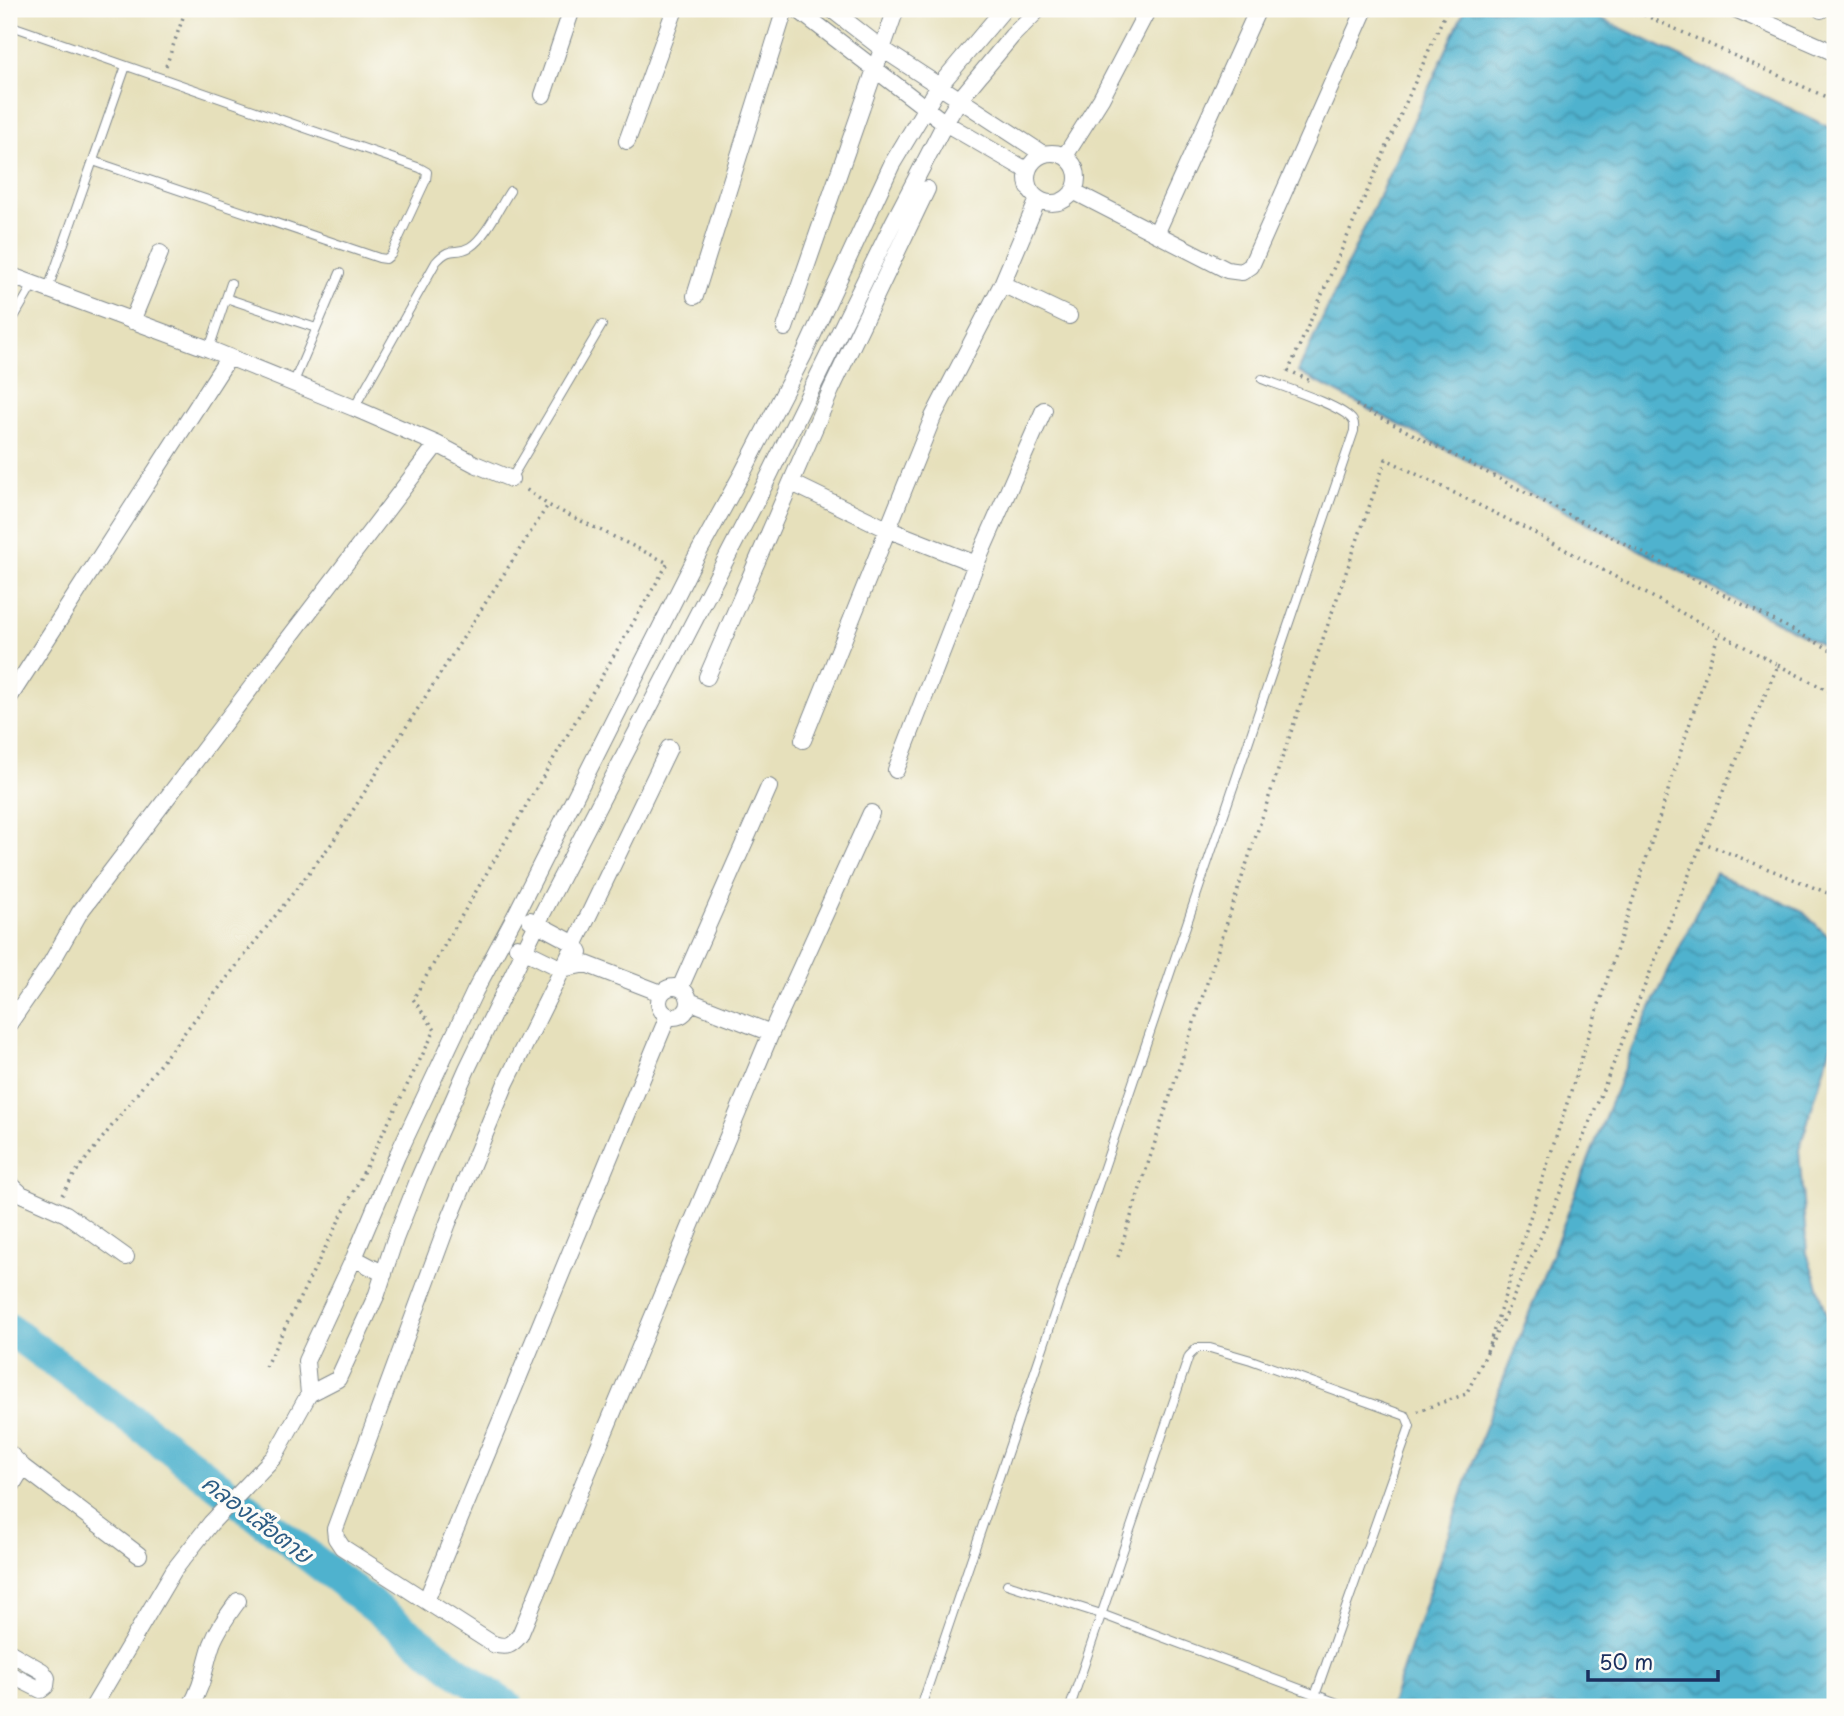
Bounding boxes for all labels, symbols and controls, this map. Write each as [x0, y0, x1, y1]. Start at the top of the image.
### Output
water label: คลองเสือตาย [196, 1465, 322, 1572]
scale bar [1588, 1639, 1718, 1683]
text: 50 m [1599, 1645, 1653, 1677]

